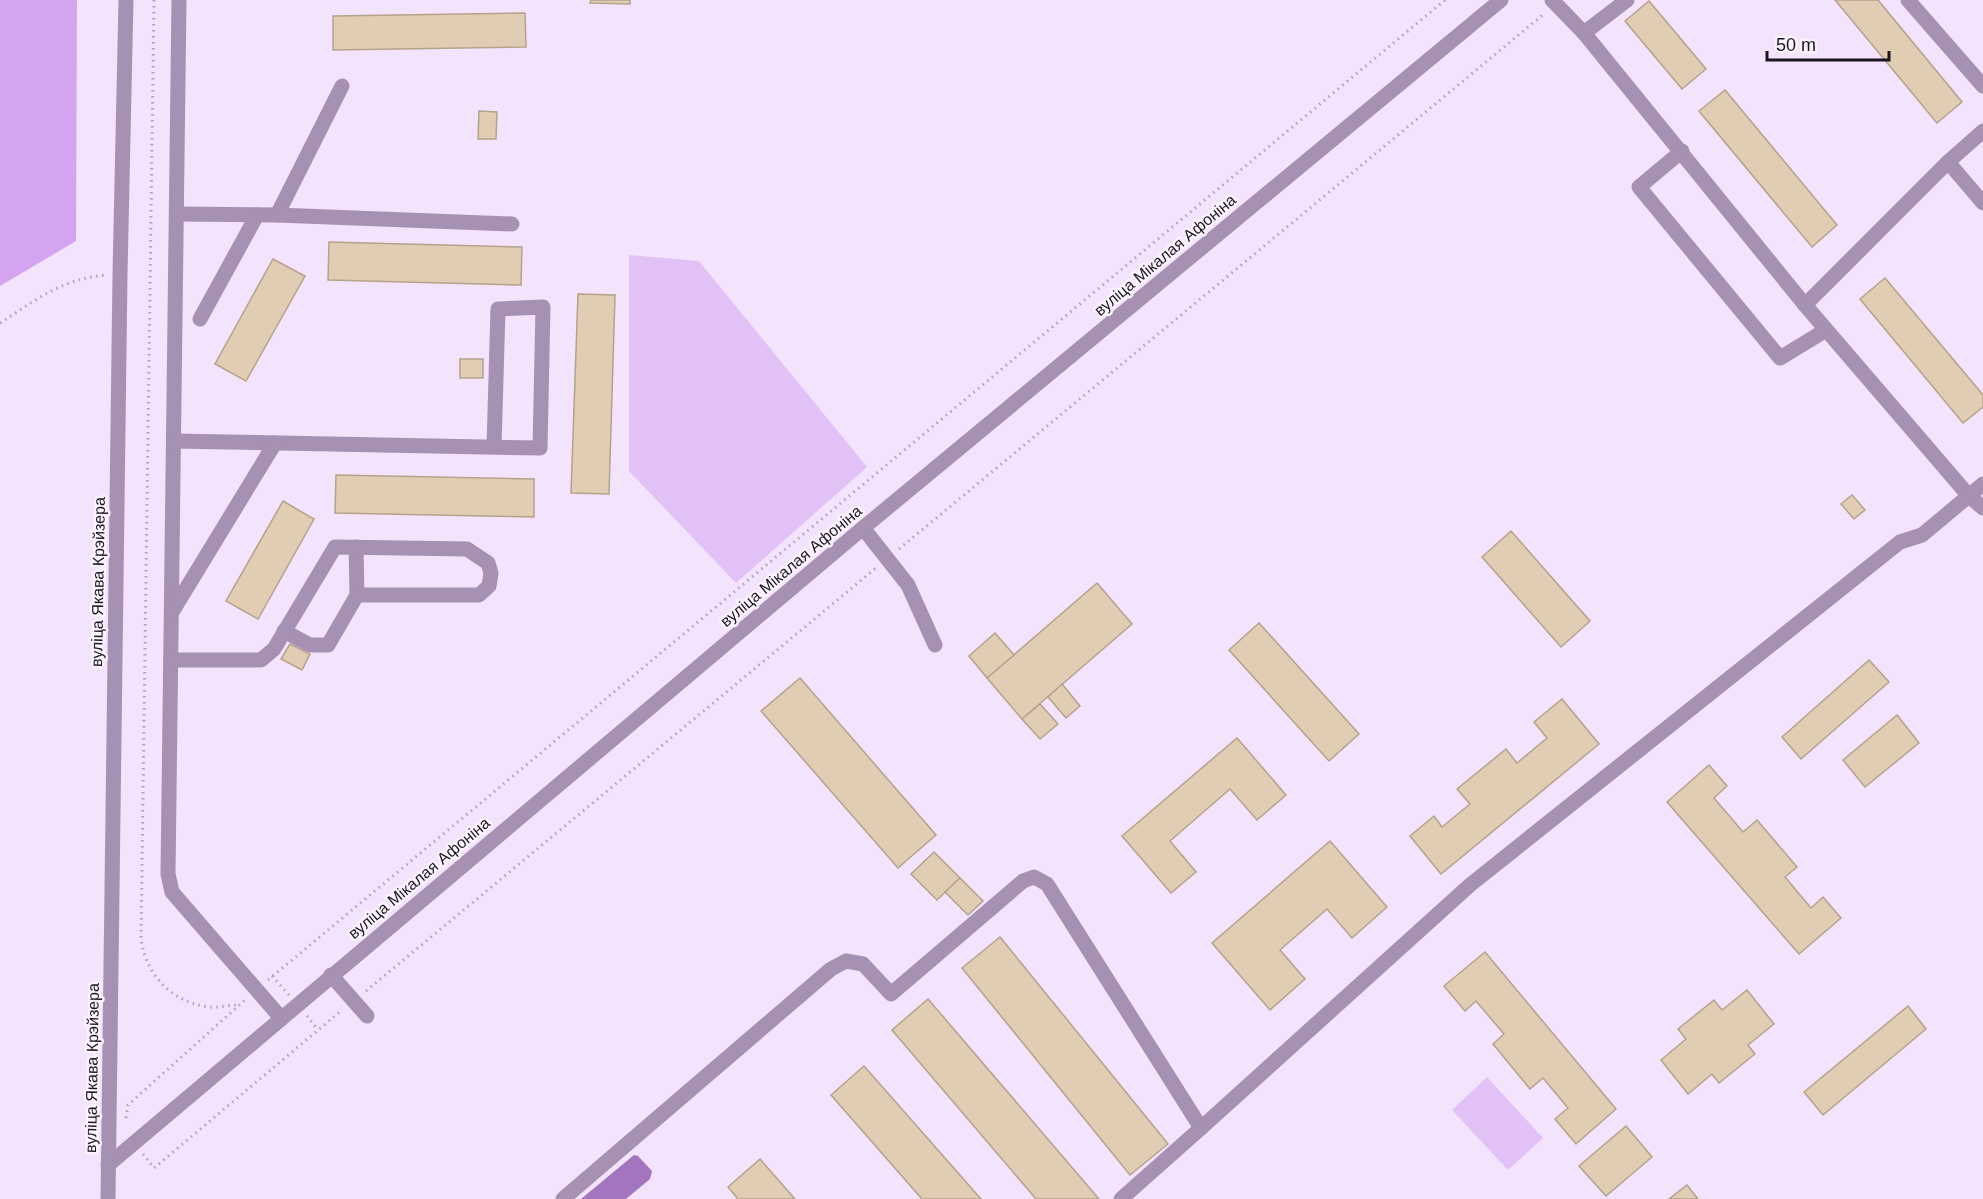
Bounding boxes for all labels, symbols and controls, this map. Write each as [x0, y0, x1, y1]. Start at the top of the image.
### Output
scale bar [1767, 24, 1888, 62]
text: 50 m [1776, 35, 1816, 55]
street label: вуліца Мікалая Афоніна [1091, 191, 1239, 319]
street label: вуліца Якава Крэйзера [88, 497, 108, 667]
street label: вуліца Мікалая Афоніна [717, 502, 865, 630]
street label: вуліца Мікалая Афоніна [345, 814, 493, 942]
street label: вуліца Якава Крэйзера [82, 983, 102, 1153]

